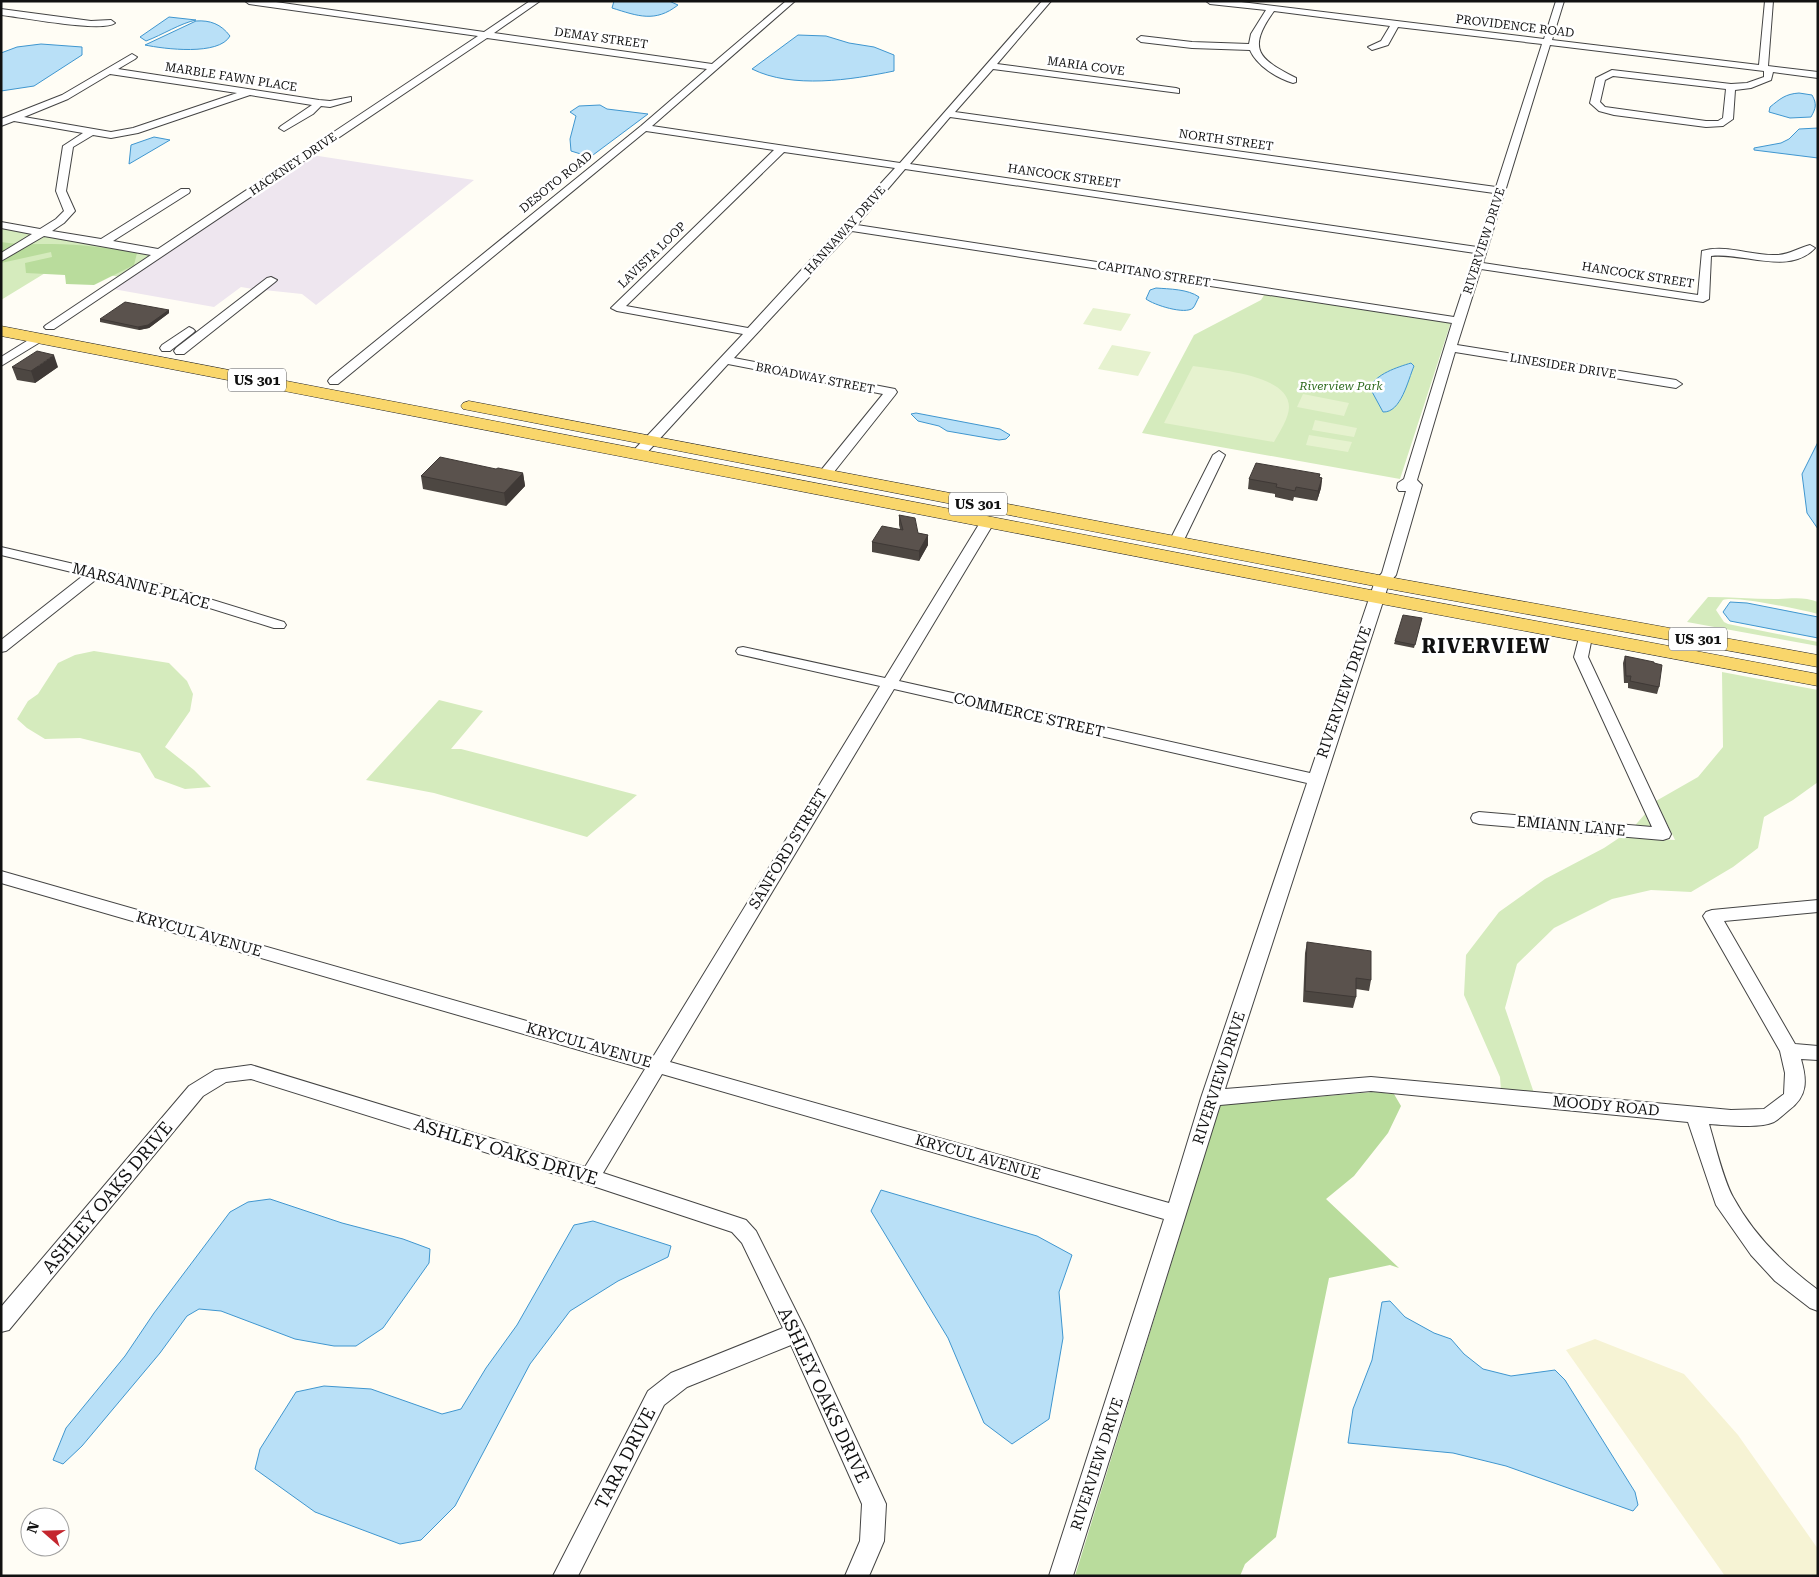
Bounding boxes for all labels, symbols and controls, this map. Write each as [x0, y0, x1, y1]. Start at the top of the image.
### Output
street label: PROVIDENCE ROAD [1455, 12, 1575, 40]
street label: DEMAY STREET [553, 25, 649, 51]
street label: MARIA COVE [1046, 54, 1126, 78]
street label: MARBLE FAWN PLACE [164, 60, 298, 94]
street label: NORTH STREET [1178, 126, 1274, 154]
street label: HACKNEY DRIVE [247, 130, 339, 198]
street label: DESOTO ROAD [517, 148, 595, 216]
street label: HANCOCK STREET [1007, 161, 1121, 191]
street label: HANNAWAY DRIVE [802, 183, 888, 277]
street label: RIVERVIEW DRIVE [1460, 186, 1508, 296]
street label: LAVISTA LOOP [615, 219, 689, 291]
street label: CAPITANO STREET [1096, 258, 1212, 290]
street label: HANCOCK STREET [1581, 259, 1695, 291]
street label: LINESIDER DRIVE [1509, 351, 1617, 381]
street label: BROADWAY STREET [754, 360, 876, 396]
road number: US 301 [228, 368, 286, 392]
park label: Riverview Park [1298, 379, 1383, 393]
road number: US 301 [949, 492, 1007, 516]
street label: MARSANNE PLACE [70, 559, 212, 613]
street label: RIVERVIEW DRIVE [1313, 623, 1375, 761]
road number: US 301 [1669, 628, 1727, 650]
district label: RIVERVIEW [1421, 634, 1551, 658]
street label: COMMERCE STREET [952, 689, 1106, 741]
street label: SANFORD STREET [745, 786, 831, 912]
street label: EMIANN LANE [1516, 812, 1626, 840]
street label: KRYCUL AVENUE [134, 907, 264, 961]
street label: RIVERVIEW DRIVE [1189, 1009, 1249, 1147]
street label: KRYCUL AVENUE [524, 1018, 654, 1072]
street label: MOODY ROAD [1552, 1092, 1660, 1120]
street label: ASHLEY OAKS DRIVE [411, 1113, 601, 1189]
street label: ASHLEY OAKS DRIVE [37, 1117, 177, 1277]
street label: KRYCUL AVENUE [913, 1130, 1043, 1184]
street label: ASHLEY OAKS DRIVE [774, 1304, 874, 1486]
street label: RIVERVIEW DRIVE [1067, 1395, 1127, 1533]
street label: TARA DRIVE [590, 1404, 660, 1512]
north arrow [20, 1507, 70, 1557]
text: N [23, 1520, 42, 1535]

